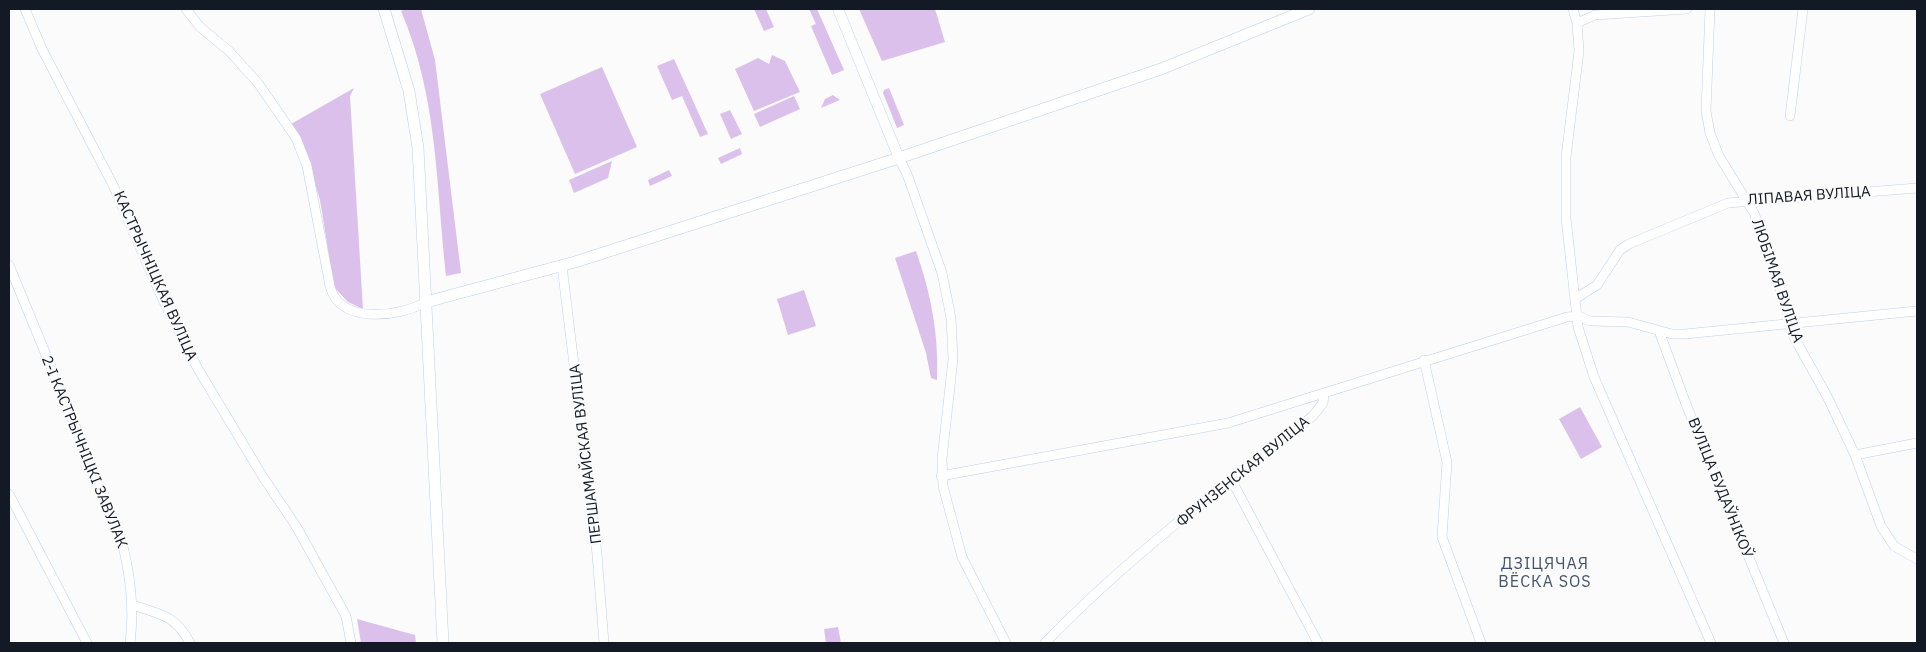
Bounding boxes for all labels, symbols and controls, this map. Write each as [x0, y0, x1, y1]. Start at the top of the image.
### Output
street label: ЛІПАВАЯ ВУЛІЦА [1747, 183, 1871, 209]
street label: КАСТРЫЧНІЦКАЯ ВУЛІЦА [109, 188, 201, 364]
street label: ЛЮБІМАЯ ВУЛІЦА [1747, 217, 1807, 345]
street label: 2-І КАСТРЫЧНІЦКІ ЗАВУЛАК [37, 353, 131, 551]
street label: ПЕРШАМАЙСКАЯ ВУЛІЦА [566, 363, 606, 545]
street label: ФРУНЗЕНСКАЯ ВУЛІЦА [1173, 413, 1313, 531]
street label: ВУЛІЦА БУДАЎНІКОЎ [1684, 415, 1756, 561]
district label: ДЗІЦЯЧАЯ ВЁСКА SOS [1497, 554, 1593, 592]

